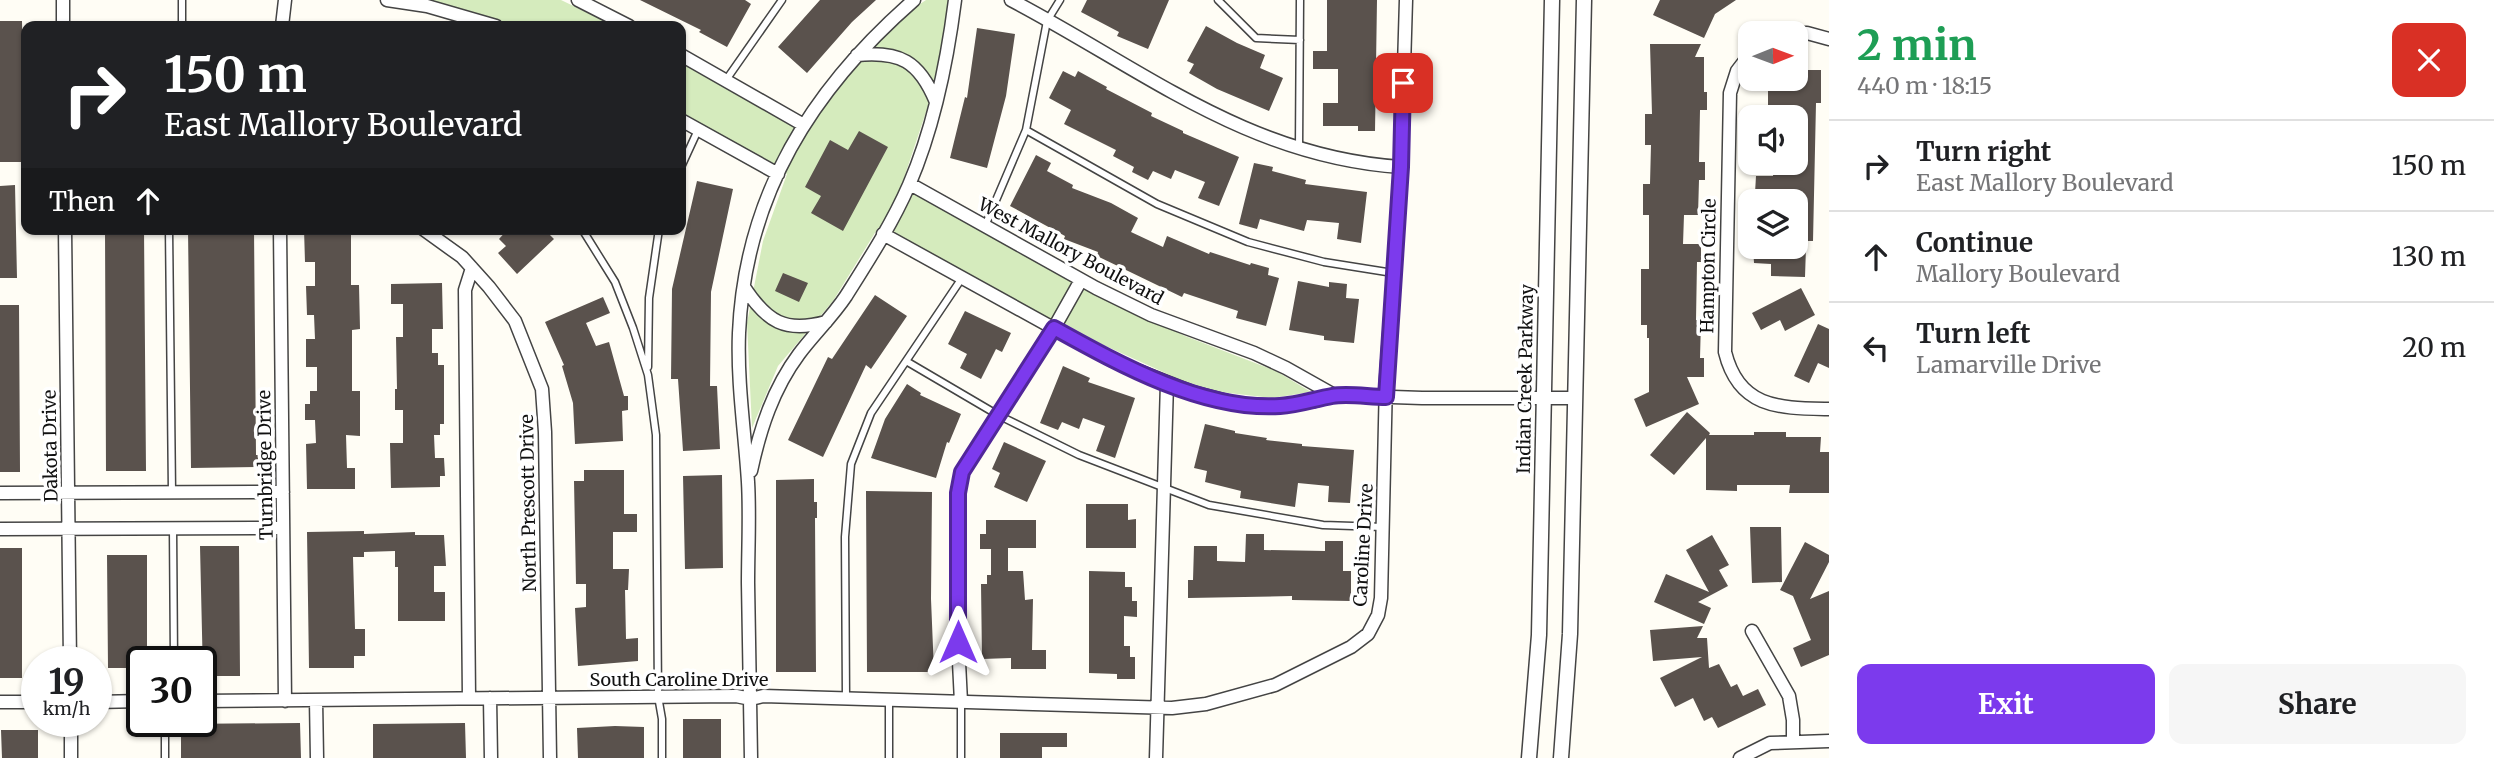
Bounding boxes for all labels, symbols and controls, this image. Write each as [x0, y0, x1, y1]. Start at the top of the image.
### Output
text: 2 min [1857, 19, 1977, 71]
north arrow [1738, 21, 1808, 91]
map controls [1738, 21, 1808, 259]
button: close [2392, 23, 2466, 97]
text: 150 m [164, 44, 307, 105]
icon: right [49, 49, 140, 140]
pin [1373, 53, 1433, 113]
icon: arrive [1384, 64, 1422, 102]
text: 440 m · 18:15 [1857, 71, 1992, 100]
text: East Mallory Boulevard [164, 105, 522, 145]
button: sound [1738, 105, 1808, 175]
text: Turn right [1916, 135, 2051, 168]
icon: right [1857, 147, 1895, 185]
text: 150 m [2392, 149, 2466, 182]
text: East Mallory Boulevard [1916, 168, 2174, 197]
icon: ahead [129, 182, 167, 220]
text: Then [49, 185, 115, 218]
button: layers [1738, 189, 1808, 259]
street label: West Mallory Boulevard [974, 192, 1168, 310]
street label: Hampton Circle [1695, 198, 1721, 334]
text: Continue [1916, 226, 2033, 259]
icon: ahead [1857, 238, 1895, 276]
text: 130 m [2392, 240, 2466, 273]
text: Mallory Boulevard [1916, 259, 2120, 288]
street label: Indian Creek Parkway [1512, 283, 1538, 474]
text: Turn left [1916, 317, 2030, 350]
icon: left [1857, 329, 1895, 367]
text: 20 m [2402, 331, 2466, 364]
text: Lamarville Drive [1916, 350, 2101, 379]
street label: Dakota Drive [38, 390, 62, 502]
street label: Turnbridge Drive [252, 390, 278, 540]
street label: North Prescott Drive [515, 414, 541, 592]
street label: Caroline Drive [1348, 483, 1378, 607]
position arrow [921, 605, 995, 679]
speed limit sign: 30 [126, 646, 217, 737]
text: 19 [48, 660, 85, 704]
button: Exit [1857, 664, 2155, 744]
button: Share [2169, 664, 2466, 744]
street label: South Caroline Drive [590, 668, 768, 691]
text: km/h [43, 697, 90, 720]

